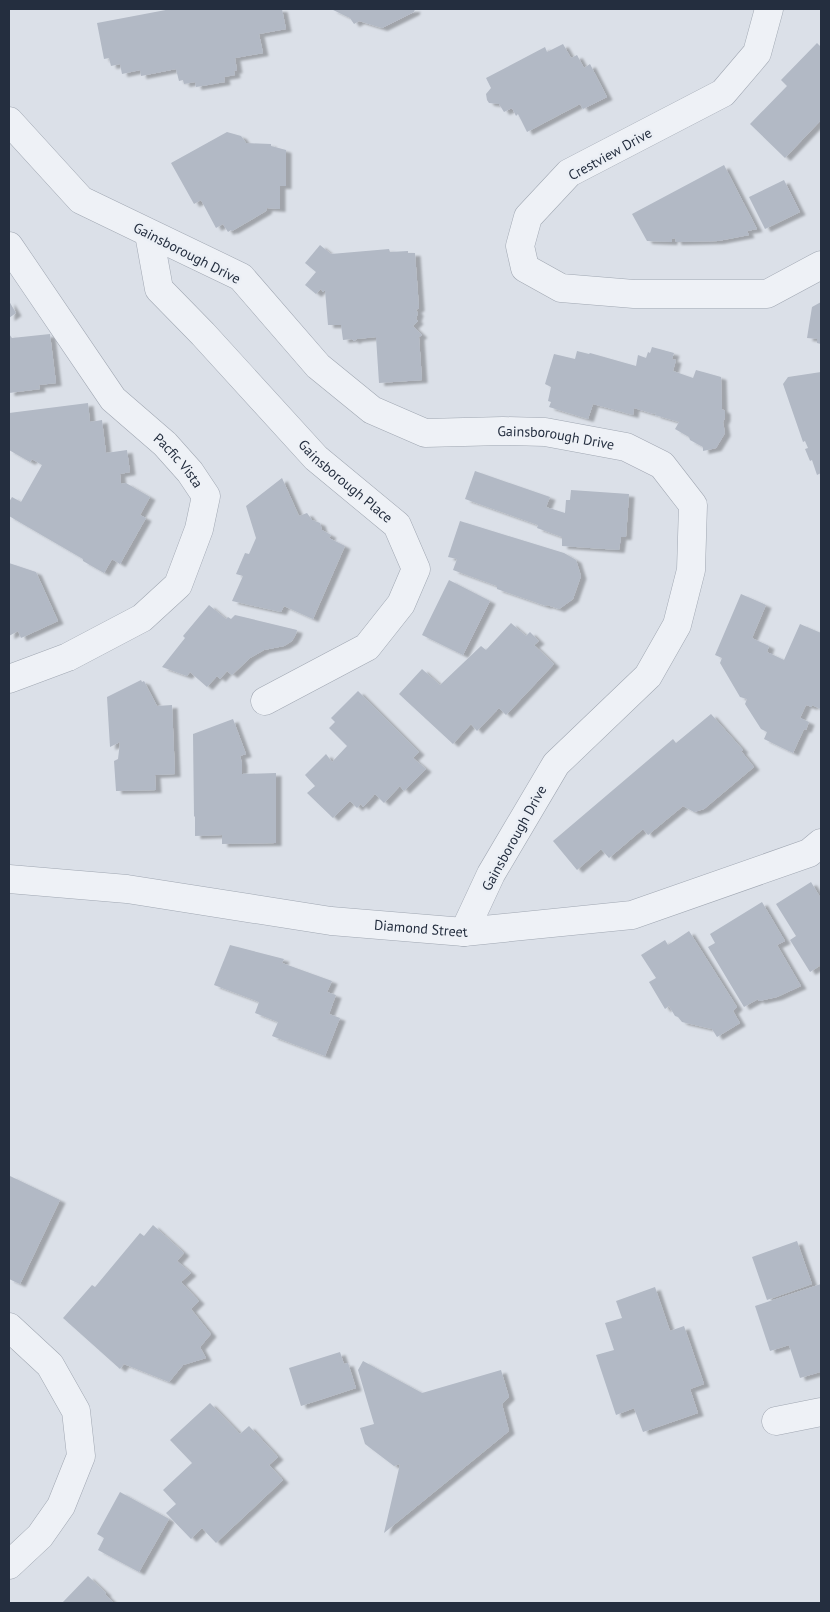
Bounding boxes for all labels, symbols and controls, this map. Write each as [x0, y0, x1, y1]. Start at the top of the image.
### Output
street label: Crestview Drive [565, 124, 655, 184]
street label: Gainsborough Drive [130, 218, 244, 288]
street label: Gainsborough Drive [497, 422, 616, 454]
street label: Pacfic Vista [150, 429, 207, 491]
street label: Gainsborough Place [295, 436, 396, 527]
street label: Gainsborough Drive [478, 782, 550, 894]
street label: Diamond Street [373, 916, 469, 941]

